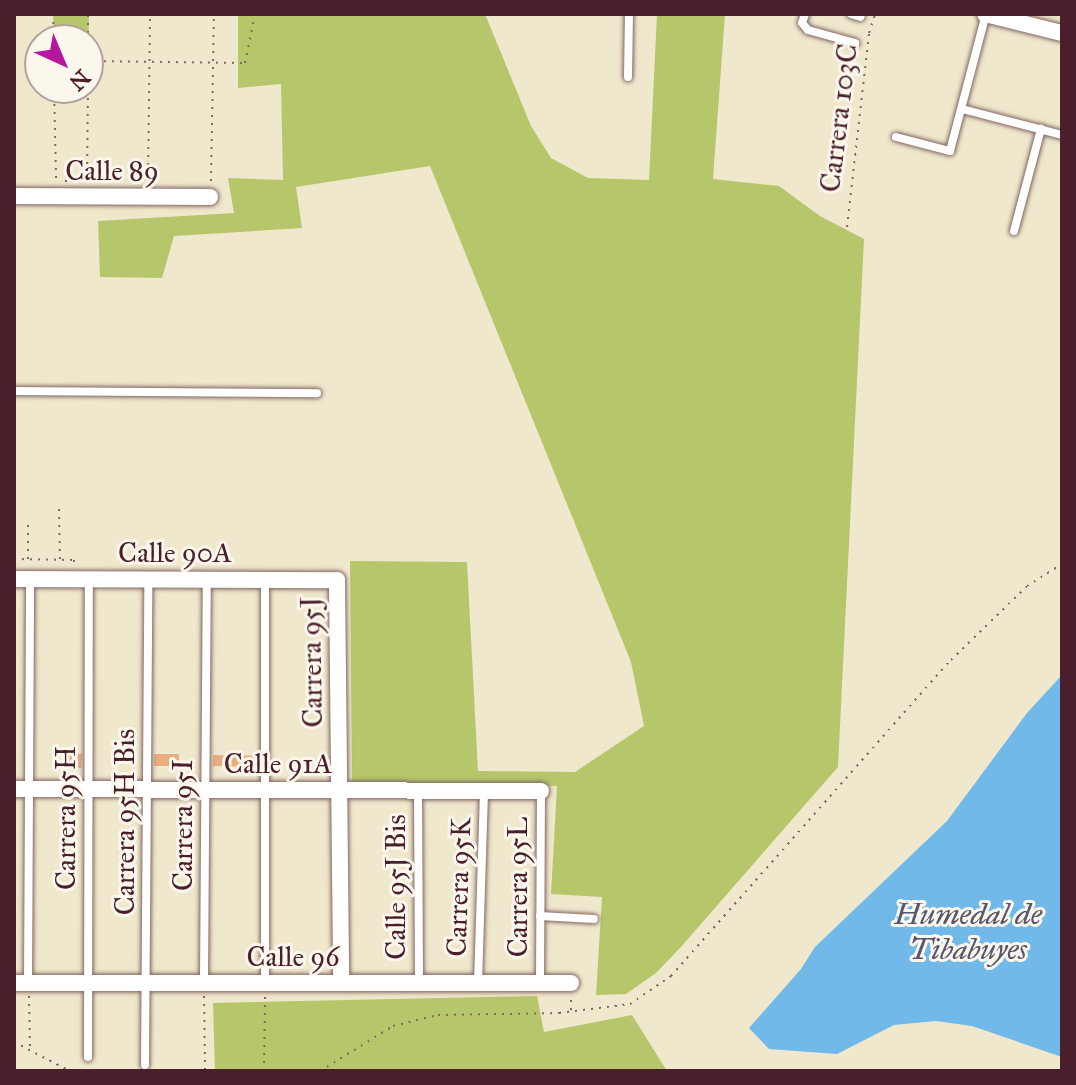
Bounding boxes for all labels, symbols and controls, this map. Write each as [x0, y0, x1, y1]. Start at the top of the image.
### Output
north arrow [24, 24, 104, 104]
street label: Carrera 103C [813, 42, 865, 194]
text: N [64, 64, 96, 96]
street label: Calle 89 [65, 154, 159, 188]
street label: Calle 90A [118, 536, 232, 570]
street label: Carrera 95J [294, 596, 330, 728]
street label: Carrera 95H Bis [108, 729, 142, 915]
street label: Carrera 95H [49, 746, 83, 890]
street label: Calle 91A [224, 747, 332, 781]
street label: Carrera 95I [166, 759, 200, 891]
street label: Calle 95J Bis [379, 814, 413, 960]
street label: Carrera 95K [440, 817, 478, 957]
street label: Carrera 95L [501, 817, 535, 957]
water label: Humedal de Tibabuyes [894, 896, 1042, 966]
street label: Calle 96 [246, 940, 340, 974]

